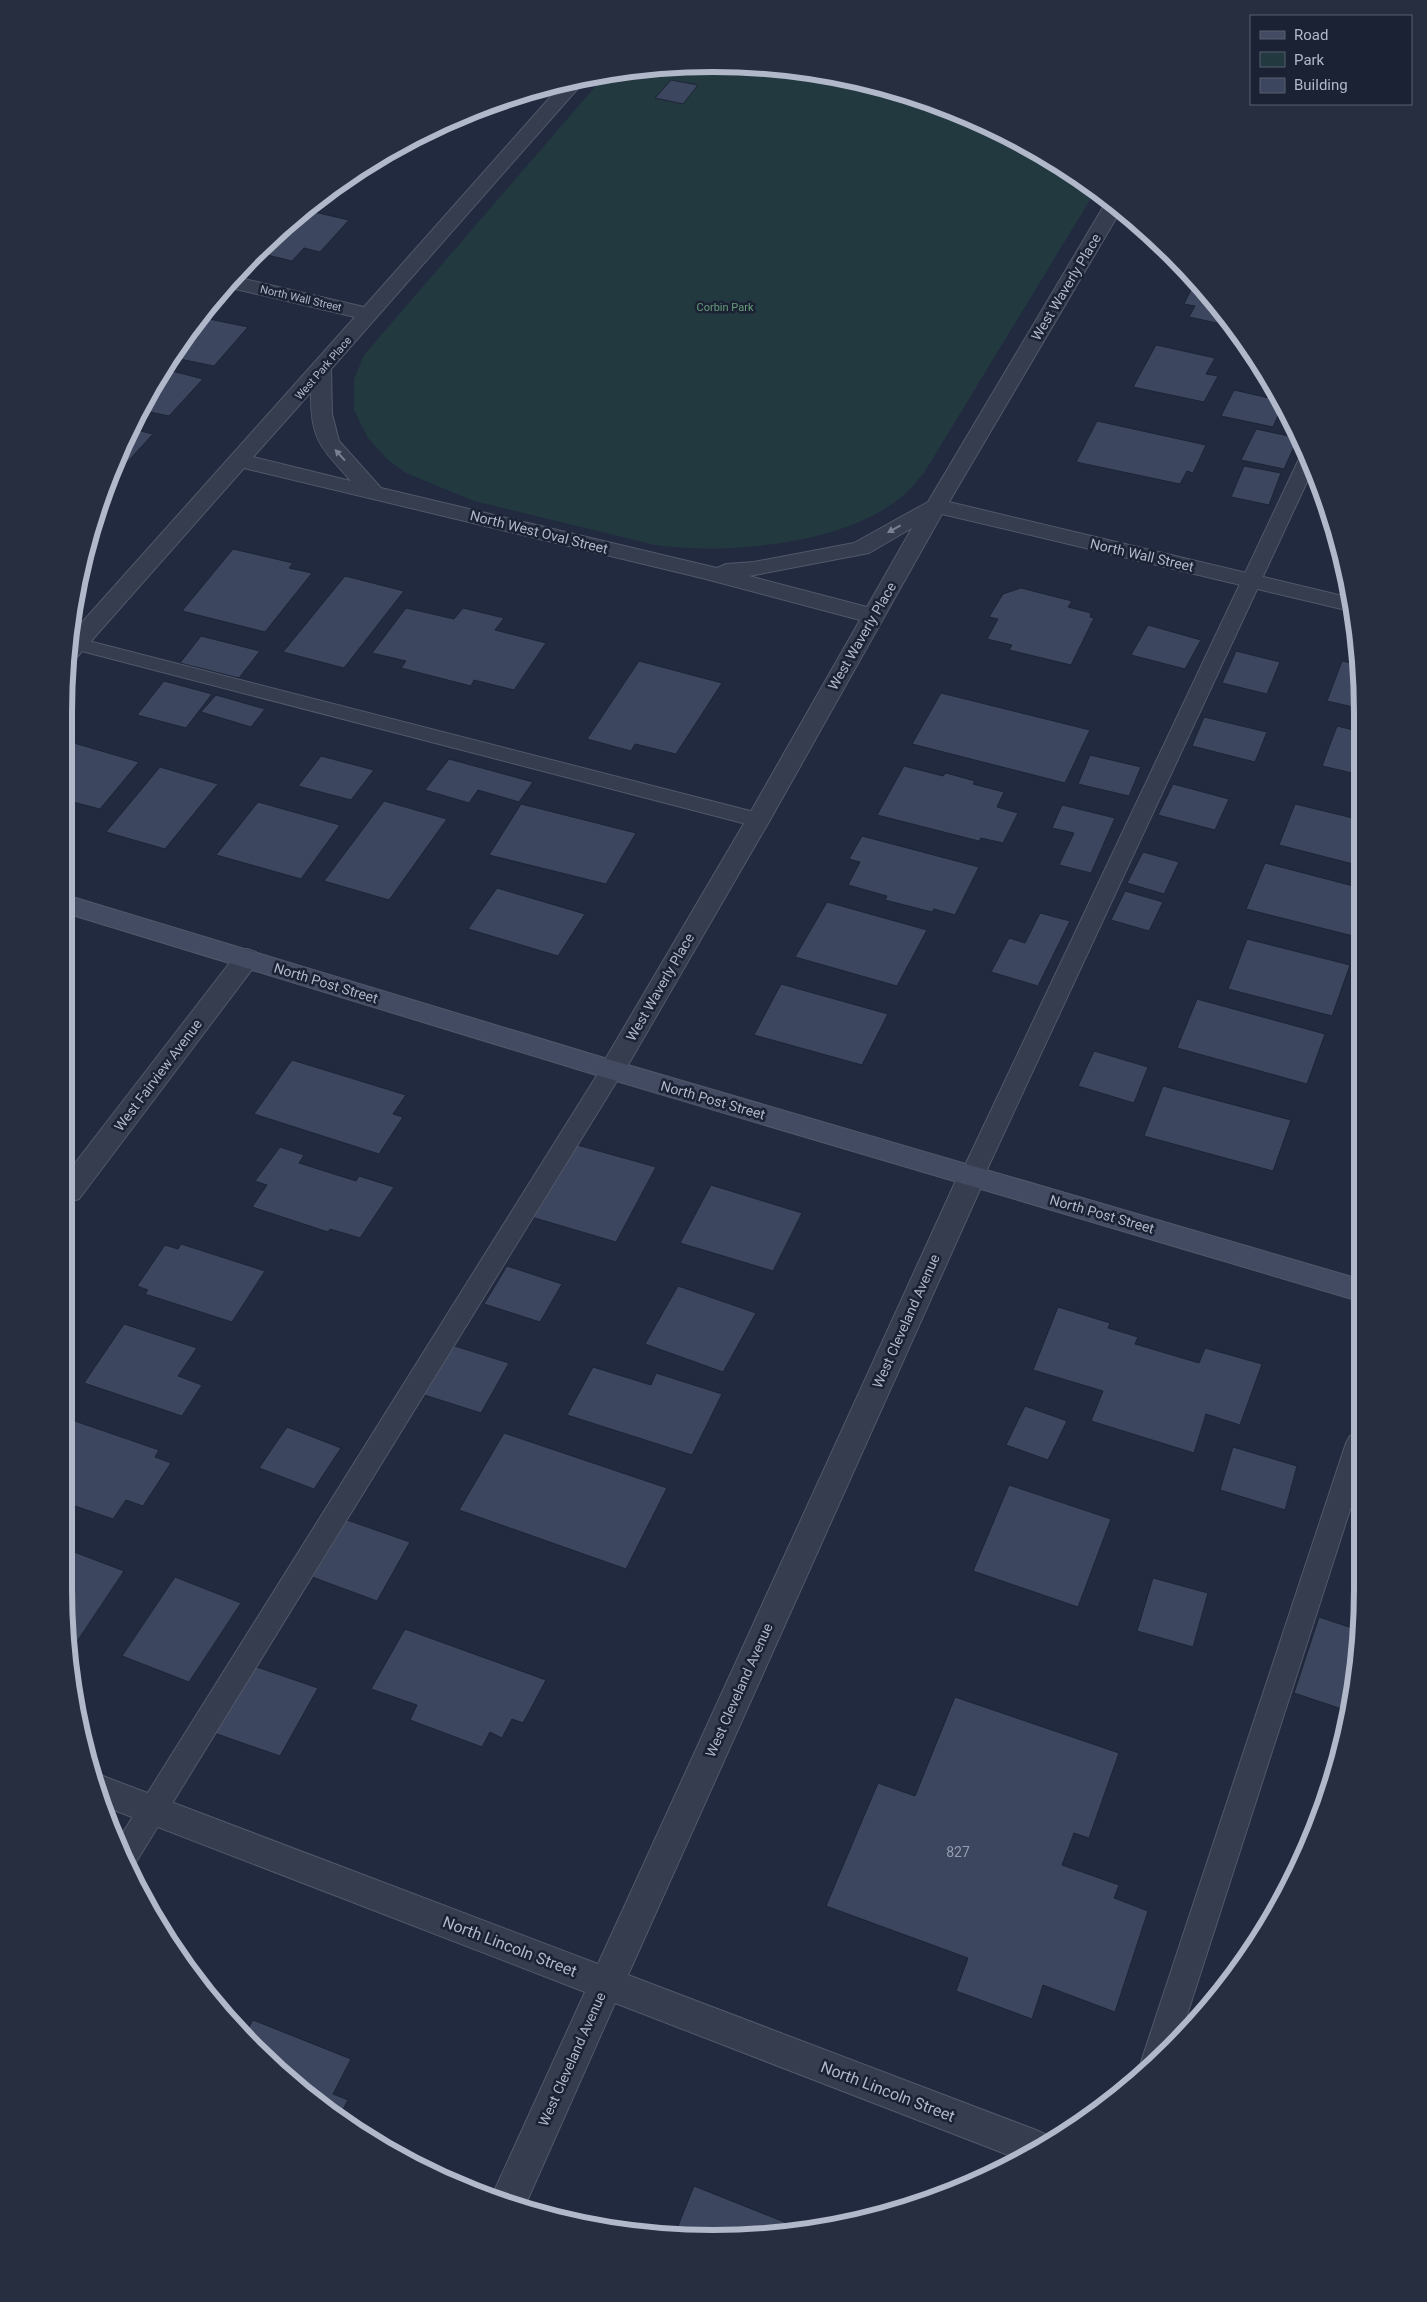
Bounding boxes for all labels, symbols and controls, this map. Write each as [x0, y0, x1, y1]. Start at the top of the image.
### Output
legend [1250, 15, 1412, 105]
text: Road [1294, 26, 1328, 44]
text: Park [1294, 51, 1325, 69]
text: Building [1294, 76, 1348, 94]
street label: West Waverly Place [1028, 231, 1104, 343]
street label: North Wall Street [259, 283, 343, 314]
park label: Corbin Park [697, 301, 754, 314]
street label: West Park Place [292, 334, 354, 403]
one-way arrow [334, 450, 346, 462]
street label: North West Oval Street [468, 507, 610, 557]
one-way arrow [887, 525, 900, 534]
street label: North Wall Street [1089, 535, 1196, 575]
street label: West Waverly Place [825, 579, 899, 693]
street label: West Waverly Place [623, 930, 697, 1044]
street label: North Post Street [272, 960, 380, 1007]
street label: West Fairview Avenue [111, 1016, 205, 1134]
street label: North Post Street [659, 1077, 767, 1123]
street label: North Post Street [1048, 1191, 1156, 1237]
street label: West Cleveland Avenue [869, 1252, 943, 1390]
street label: West Cleveland Avenue [702, 1621, 776, 1759]
house number: 827 [946, 1844, 970, 1860]
street label: North Lincoln Street [440, 1912, 580, 1981]
street label: West Cleveland Avenue [535, 1990, 609, 2128]
street label: North Lincoln Street [818, 2057, 958, 2126]

